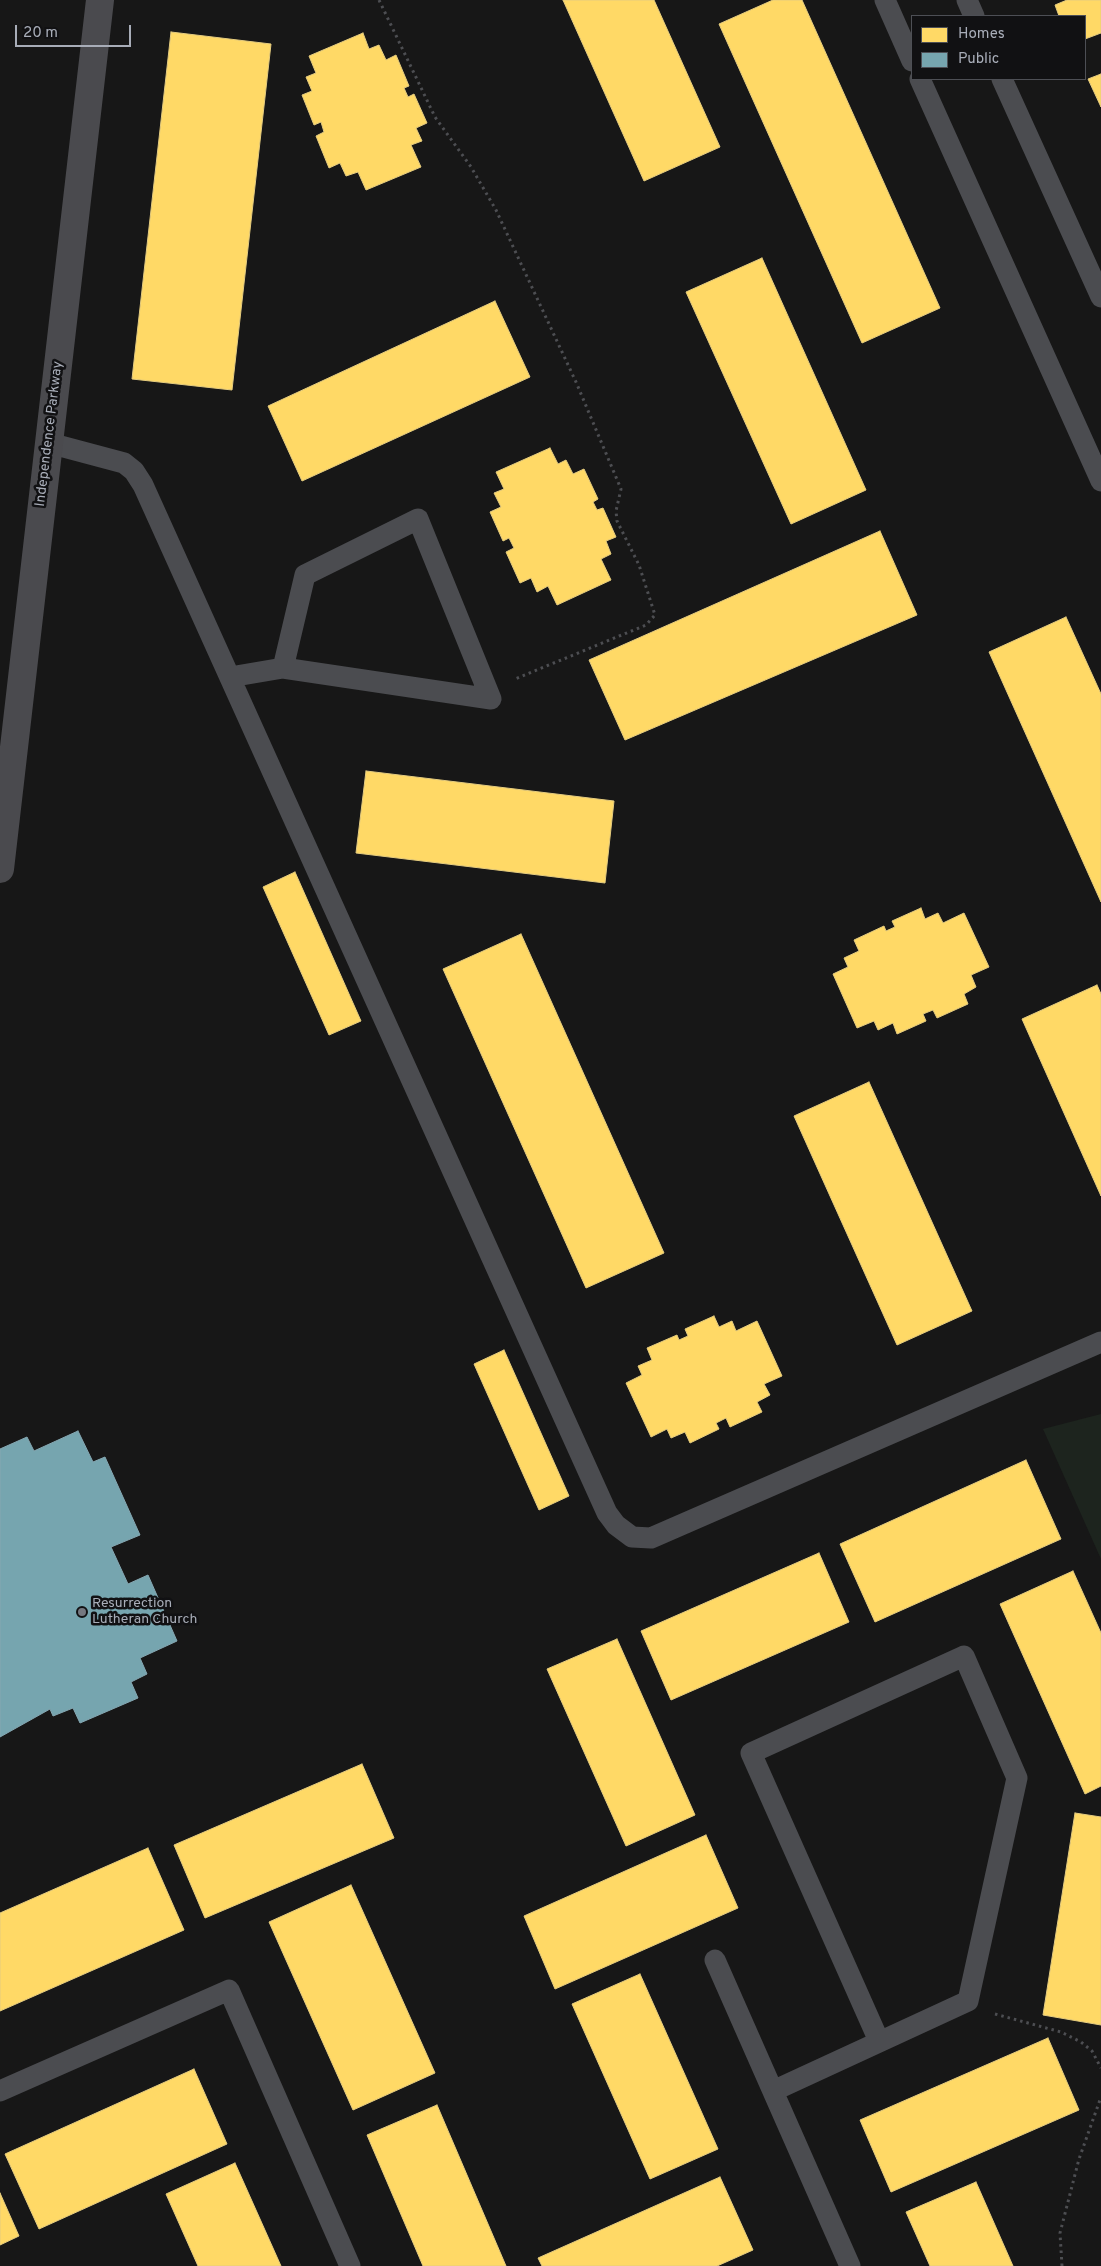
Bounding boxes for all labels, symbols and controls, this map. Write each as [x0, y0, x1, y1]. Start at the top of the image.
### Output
scale bar [18, 15, 134, 47]
legend [911, 15, 1086, 80]
text: 20 m [23, 24, 58, 43]
text: Homes [958, 25, 1005, 44]
text: Public [958, 50, 999, 69]
street label: Independence Parkway [33, 360, 67, 508]
place label: Resurrection Lutheran Church [92, 1596, 197, 1628]
marker: Resurrection Lutheran Church [76, 1606, 88, 1618]

